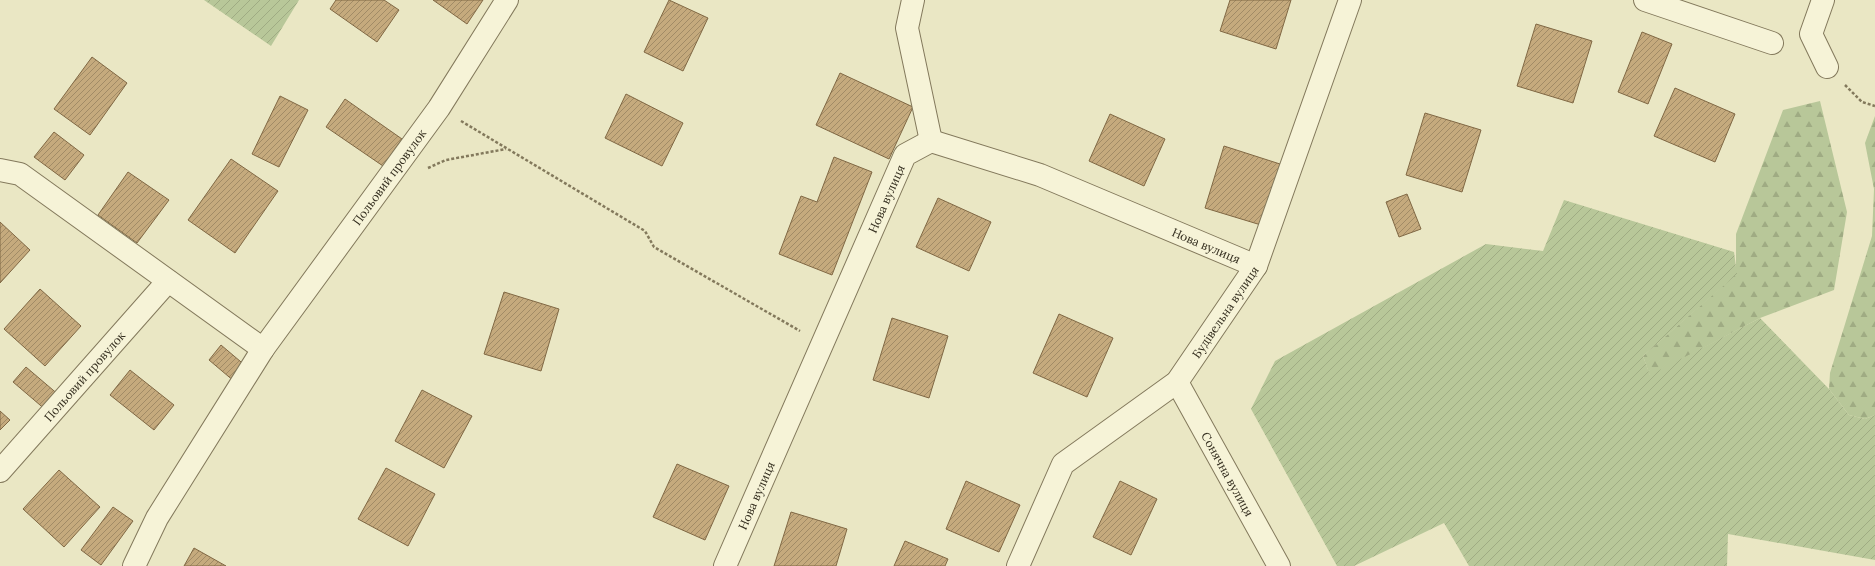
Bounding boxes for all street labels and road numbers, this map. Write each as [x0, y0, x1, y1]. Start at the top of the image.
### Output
street label: Польовий провулок [349, 125, 429, 228]
street label: Нова вулиця [864, 162, 907, 235]
street label: Нова вулиця [1170, 224, 1243, 266]
street label: Будівельна вулиця [1188, 263, 1262, 361]
street label: Польовий провулок [40, 327, 128, 424]
street label: Сонячна вулиця [1199, 429, 1257, 519]
street label: Нова вулиця [734, 459, 777, 532]

